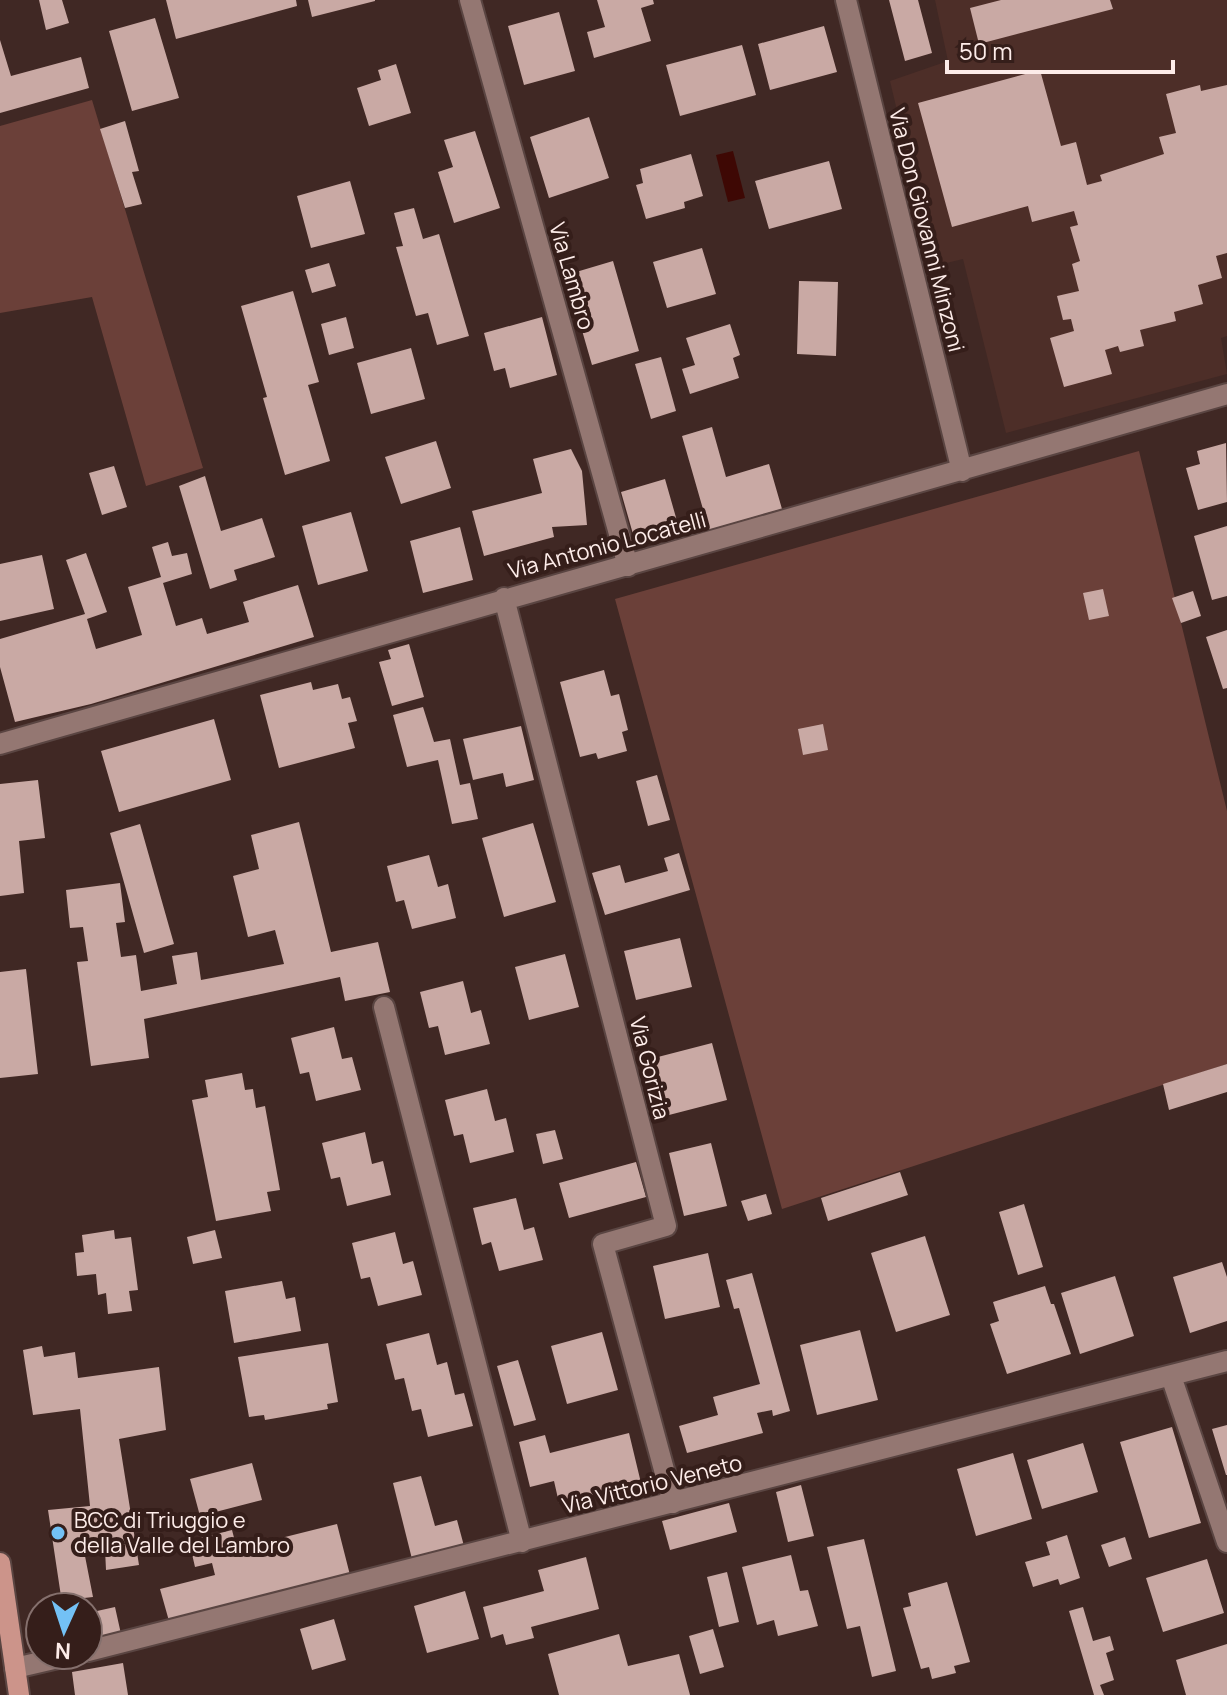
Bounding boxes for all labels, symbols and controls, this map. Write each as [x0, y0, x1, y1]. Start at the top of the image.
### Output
scale bar [947, 24, 1173, 74]
text: 50 m [959, 34, 1013, 67]
street label: Via Don Giovanni Minzoni [882, 105, 972, 355]
street label: Via Lambro [542, 219, 602, 333]
street label: Via Antonio Locatelli [505, 504, 709, 586]
street label: Via Gorizia [623, 1013, 677, 1123]
street label: Via Vittorio Veneto [559, 1447, 745, 1521]
place label: BCC di Triuggio e della Valle del Lambro [74, 1505, 290, 1560]
marker: BCC di Triuggio e della Valle del Lambro [49, 1524, 67, 1542]
north arrow [24, 1591, 104, 1671]
text: N [54, 1636, 72, 1666]

